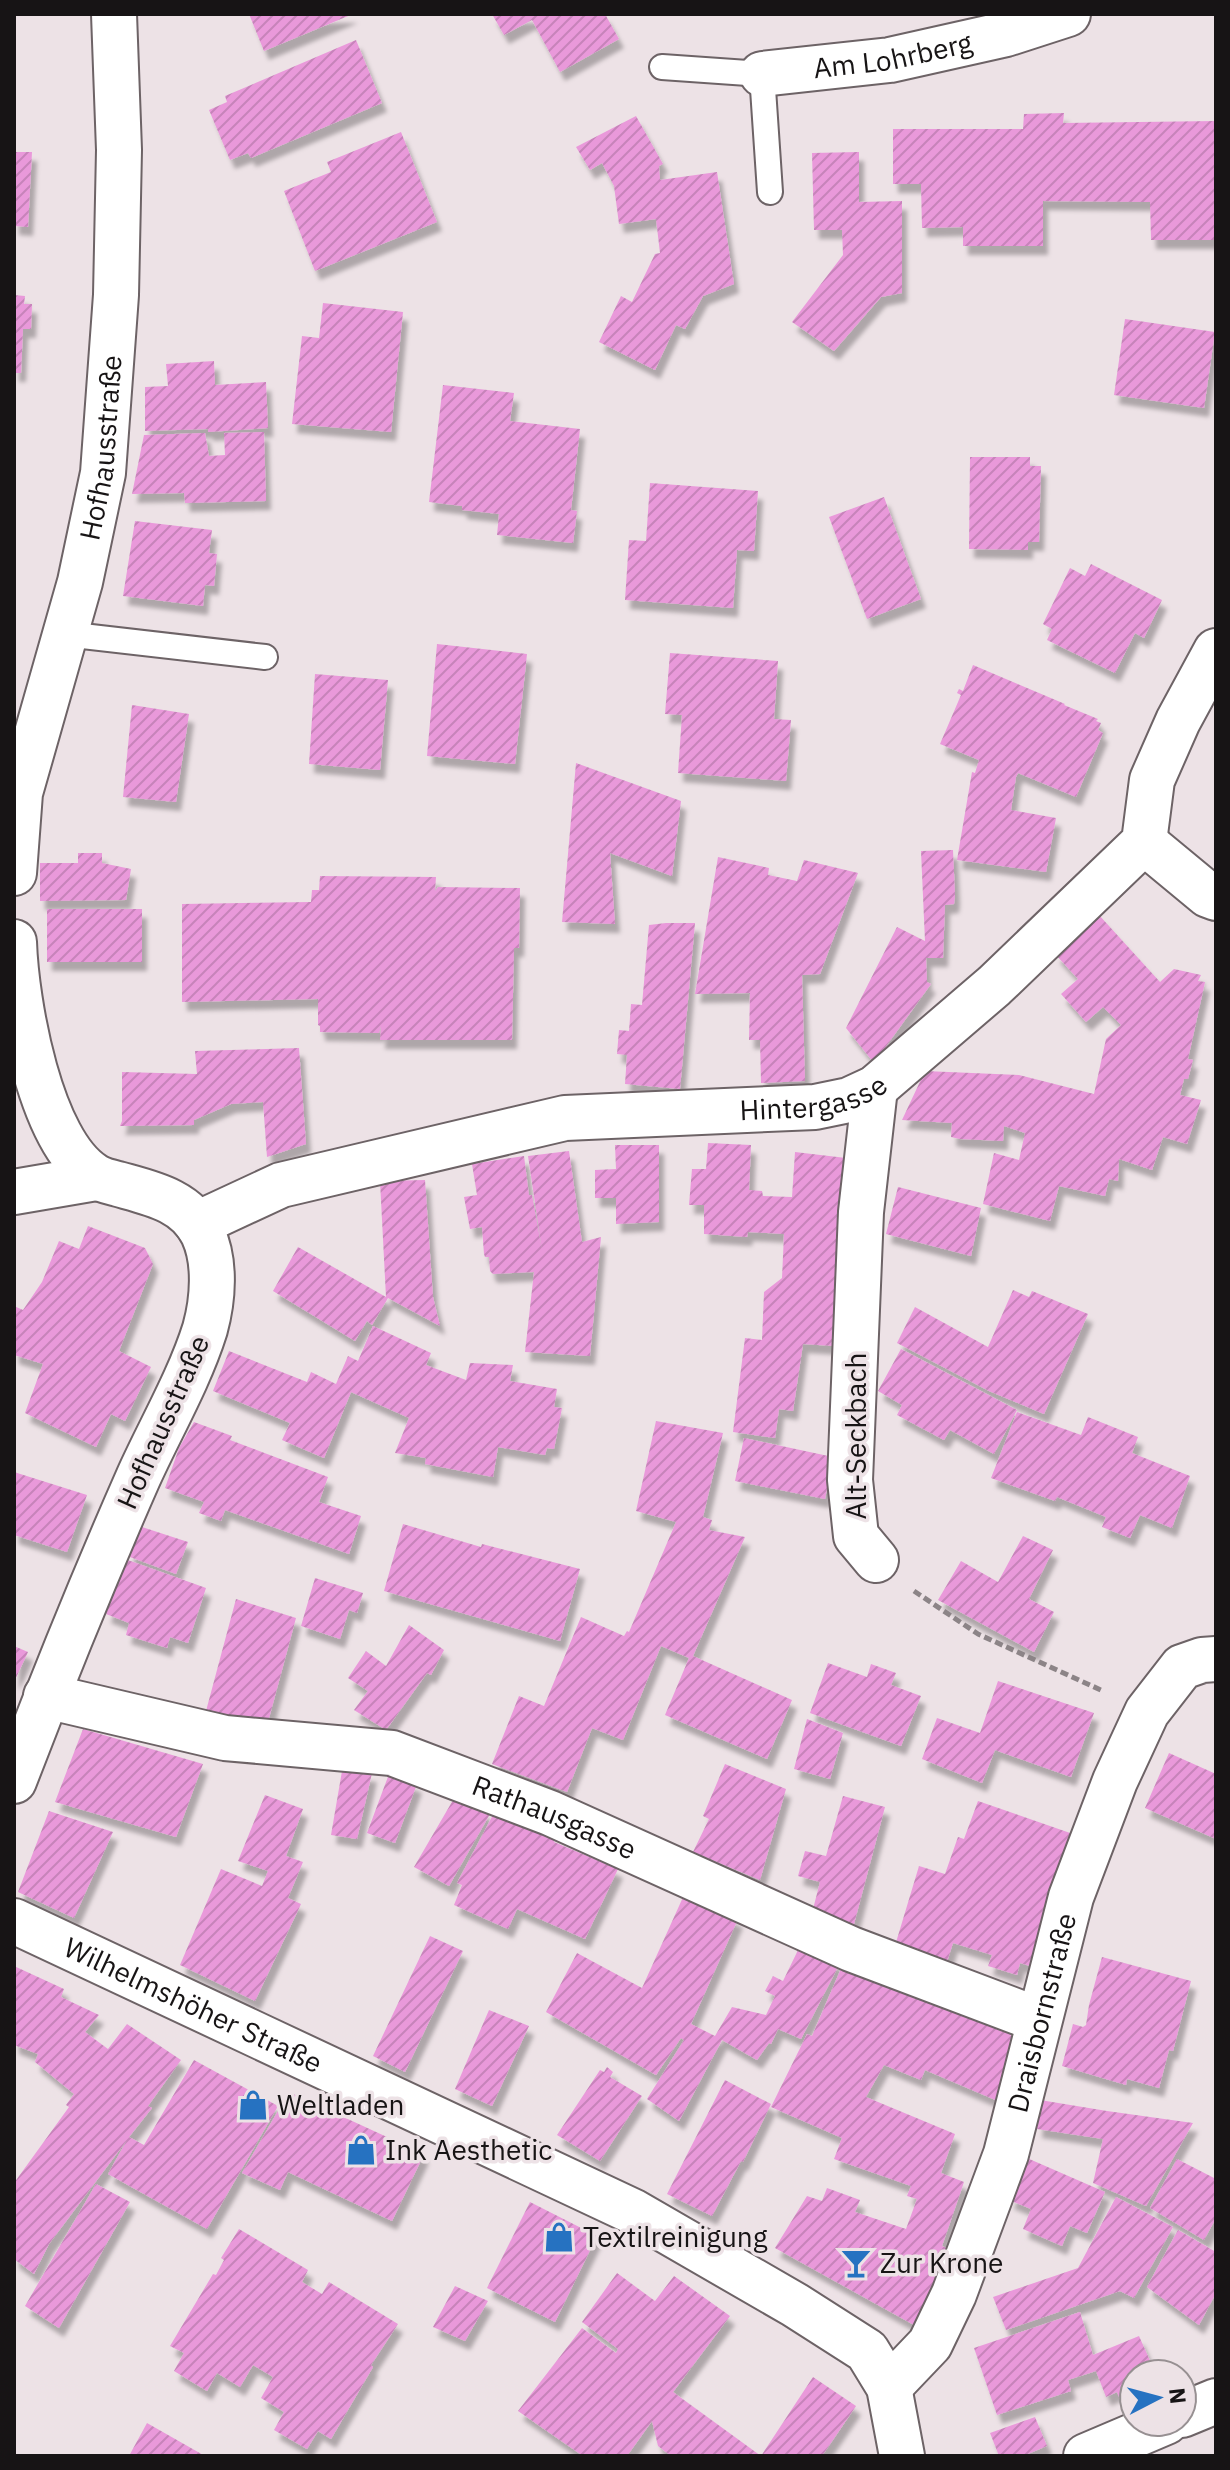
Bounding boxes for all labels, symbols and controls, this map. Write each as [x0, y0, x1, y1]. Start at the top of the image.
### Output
street label: Am Lohrberg [811, 23, 976, 86]
street label: Hofhausstraße [70, 354, 130, 543]
street label: Hintergasse [739, 1067, 895, 1128]
street label: Hofhausstraße [108, 1329, 217, 1514]
street label: Alt-Seckbach [837, 1353, 874, 1519]
street label: Rathausgasse [467, 1766, 642, 1868]
street label: Draisbornstraße [998, 1909, 1084, 2116]
street label: Wilhelmshöher Straße [58, 1928, 328, 2081]
place label: Weltladen [277, 2086, 404, 2123]
shop icon: Weltladen [236, 2088, 270, 2122]
place label: Ink Aesthetic [385, 2131, 552, 2168]
shop icon: Ink Aesthetic [344, 2133, 378, 2167]
place label: Textilreinigung [583, 2218, 768, 2255]
shop icon: Textilreinigung [542, 2220, 576, 2254]
place label: Zur Krone [880, 2244, 1003, 2281]
bar icon: Zur Krone [839, 2246, 873, 2280]
north arrow [1118, 2358, 1198, 2438]
text: N [1163, 2386, 1194, 2405]

